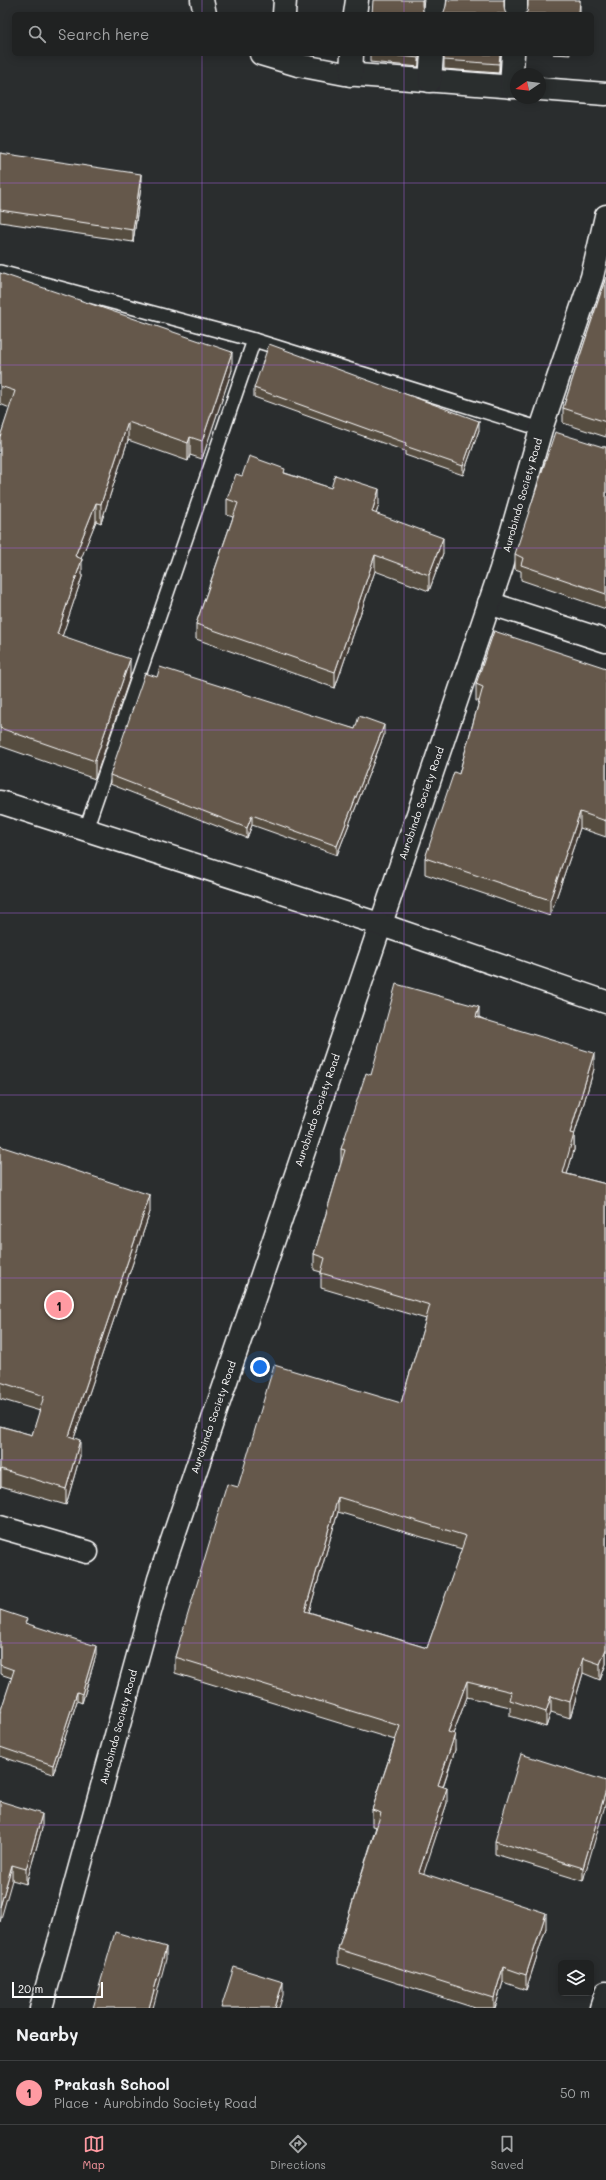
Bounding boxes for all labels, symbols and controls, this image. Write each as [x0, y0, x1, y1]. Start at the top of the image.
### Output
search box [12, 12, 594, 56]
icon: search [26, 23, 48, 45]
text: Search here [58, 24, 149, 44]
north arrow [510, 68, 546, 104]
street label: Aurobindo Society Road [499, 436, 545, 554]
street label: Aurobindo Society Road [395, 745, 447, 861]
street label: Aurobindo Society Road [291, 1052, 343, 1168]
pin: 1 [46, 1290, 72, 1320]
your location [250, 1357, 270, 1377]
street label: Aurobindo Society Road [187, 1359, 239, 1475]
street label: Aurobindo Society Road [96, 1668, 140, 1786]
map controls [558, 1960, 594, 1996]
button: layers [558, 1960, 594, 1996]
scale bar [12, 1980, 103, 1999]
text: 20 m [18, 1981, 43, 1996]
text: Nearby [16, 2023, 78, 2045]
text: Prakash School [54, 2074, 170, 2094]
text: 1 [26, 2084, 32, 2101]
text: 50 m [560, 2084, 590, 2101]
text: Place · Aurobindo Society Road [54, 2094, 257, 2111]
tab: Map [83, 2133, 105, 2172]
tab: Directions [270, 2133, 326, 2172]
tab: Saved [491, 2133, 523, 2172]

